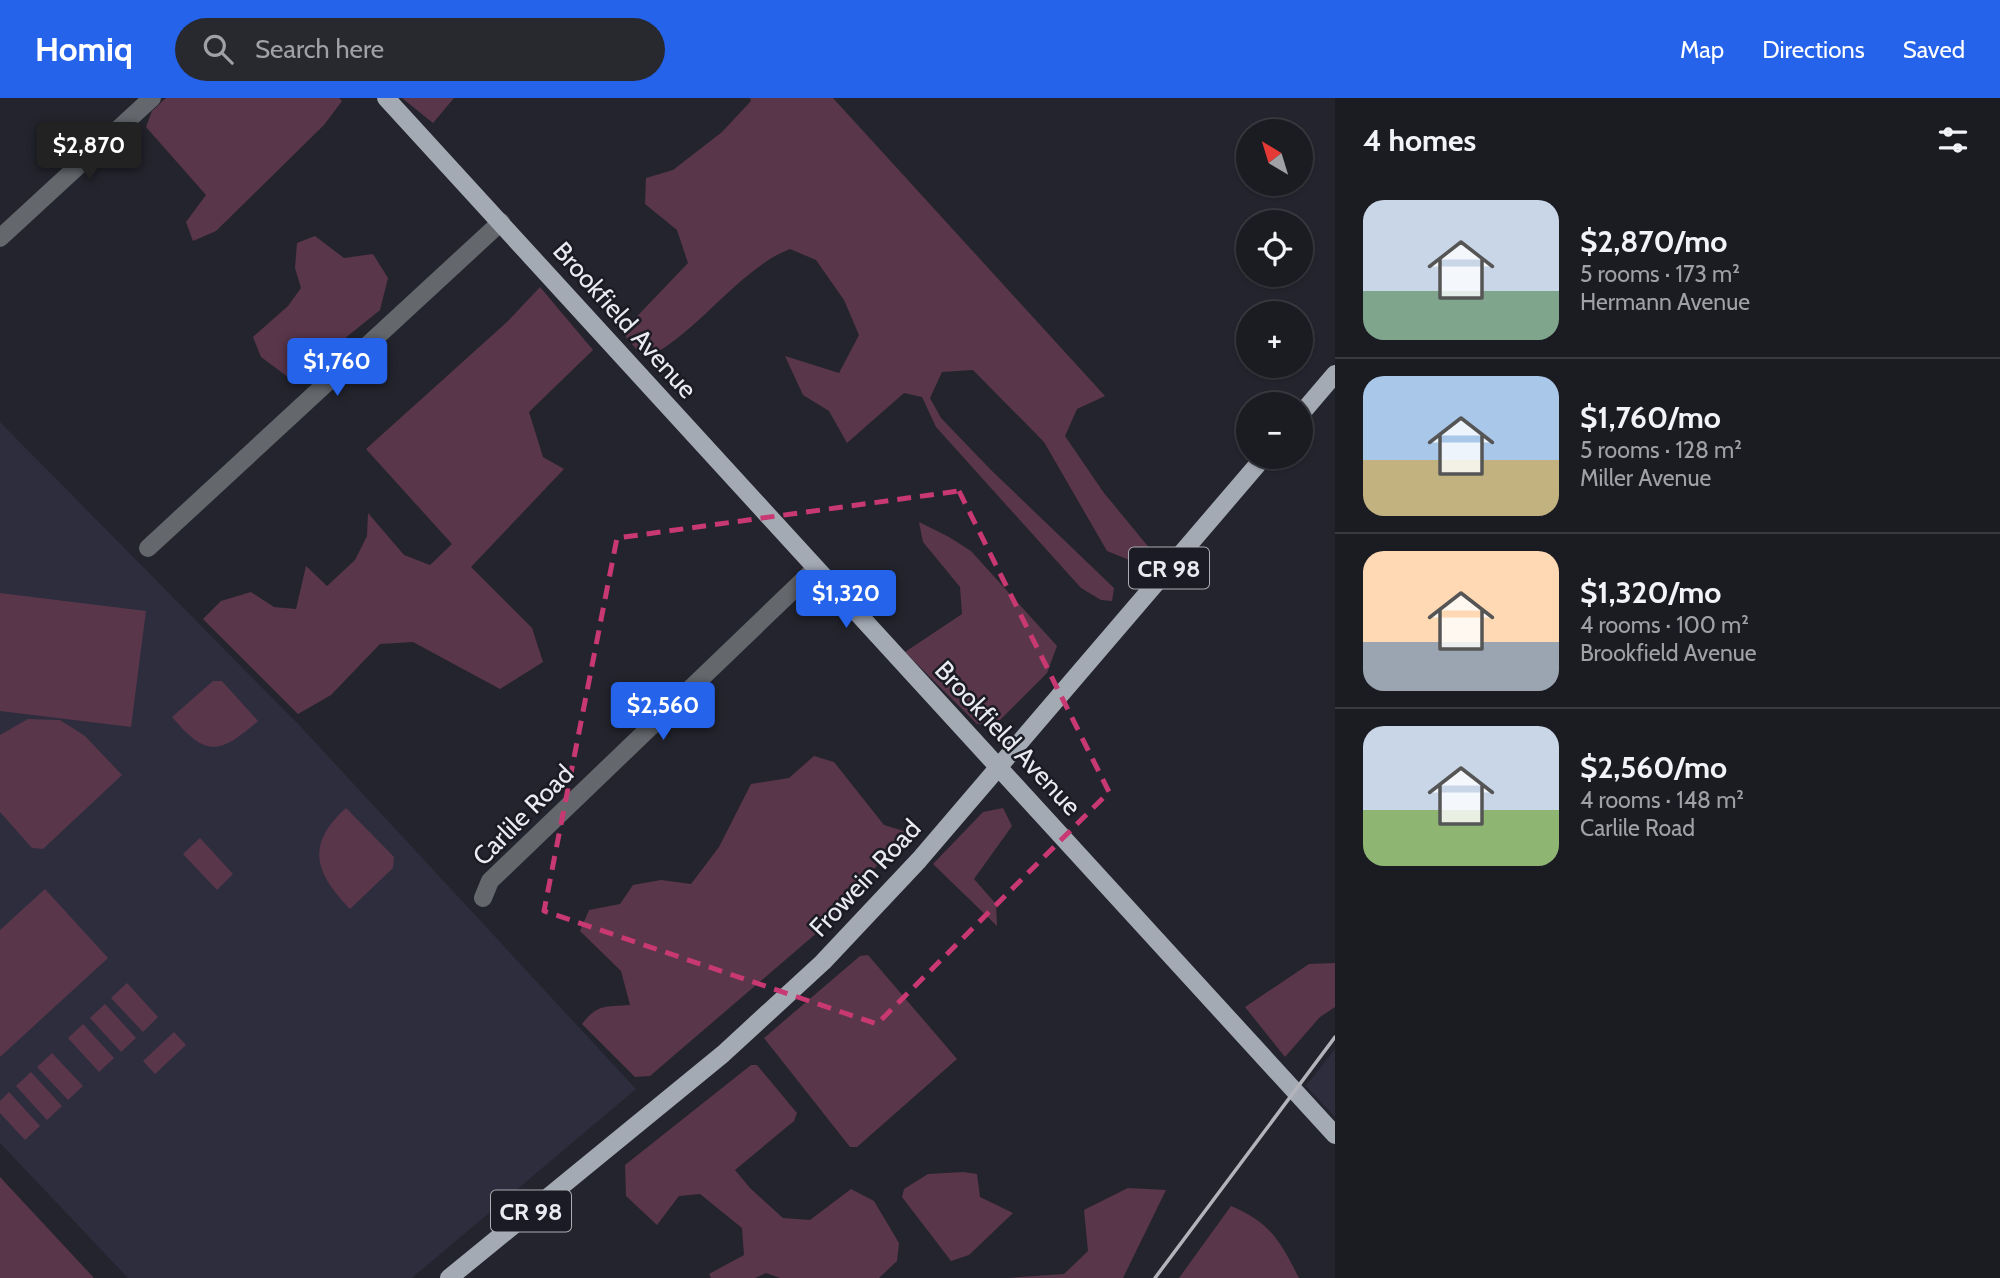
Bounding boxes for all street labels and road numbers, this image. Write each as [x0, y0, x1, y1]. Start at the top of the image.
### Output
street label: Brookfield Avenue [546, 235, 704, 405]
road number: CR 98 [1129, 547, 1209, 588]
street label: Brookfield Avenue [928, 654, 1088, 822]
street label: Carlile Road [466, 758, 580, 872]
street label: Frowein Road [803, 813, 927, 943]
road number: CR 98 [491, 1190, 571, 1232]

